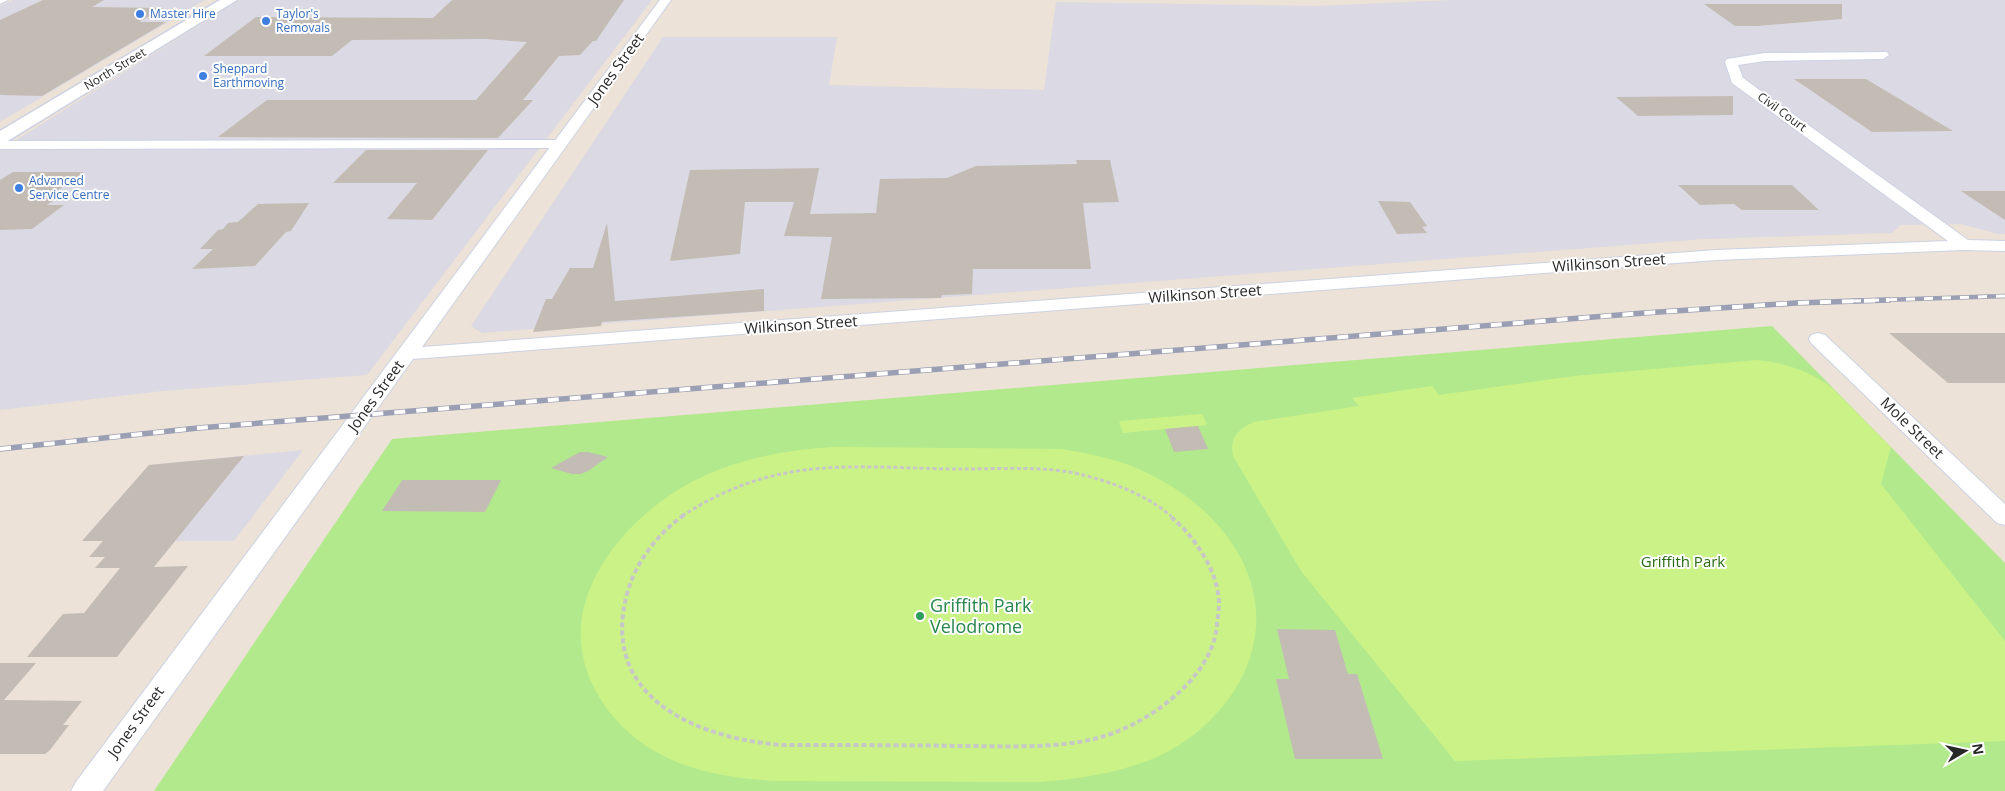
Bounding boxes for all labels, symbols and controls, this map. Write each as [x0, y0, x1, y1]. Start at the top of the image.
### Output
place label: Master Hire [150, 5, 216, 22]
place label: Taylor's Removals [276, 5, 330, 36]
marker: Master Hire [134, 8, 146, 20]
marker: Taylor's Removals [260, 15, 272, 27]
street label: Jones Street [581, 29, 648, 110]
street label: North Street [81, 43, 149, 94]
place label: Sheppard Earthmoving [213, 60, 285, 91]
marker: Sheppard Earthmoving [197, 70, 209, 82]
street label: Civil Court [1754, 88, 1810, 135]
place label: Advanced Service Centre [29, 172, 110, 203]
marker: Advanced Service Centre [13, 182, 25, 194]
street label: Wilkinson Street [1552, 248, 1666, 276]
street label: Wilkinson Street [1148, 279, 1262, 307]
street label: Wilkinson Street [744, 310, 858, 338]
street label: Jones Street [341, 356, 408, 437]
street label: Mole Street [1877, 392, 1949, 462]
park label: Griffith Park [1641, 551, 1725, 571]
place label: Griffith Park Velodrome [930, 593, 1032, 638]
marker: Griffith Park Velodrome [914, 610, 926, 622]
street label: Jones Street [101, 682, 168, 763]
north arrow [1940, 726, 1990, 776]
text: N [1968, 742, 1989, 756]

